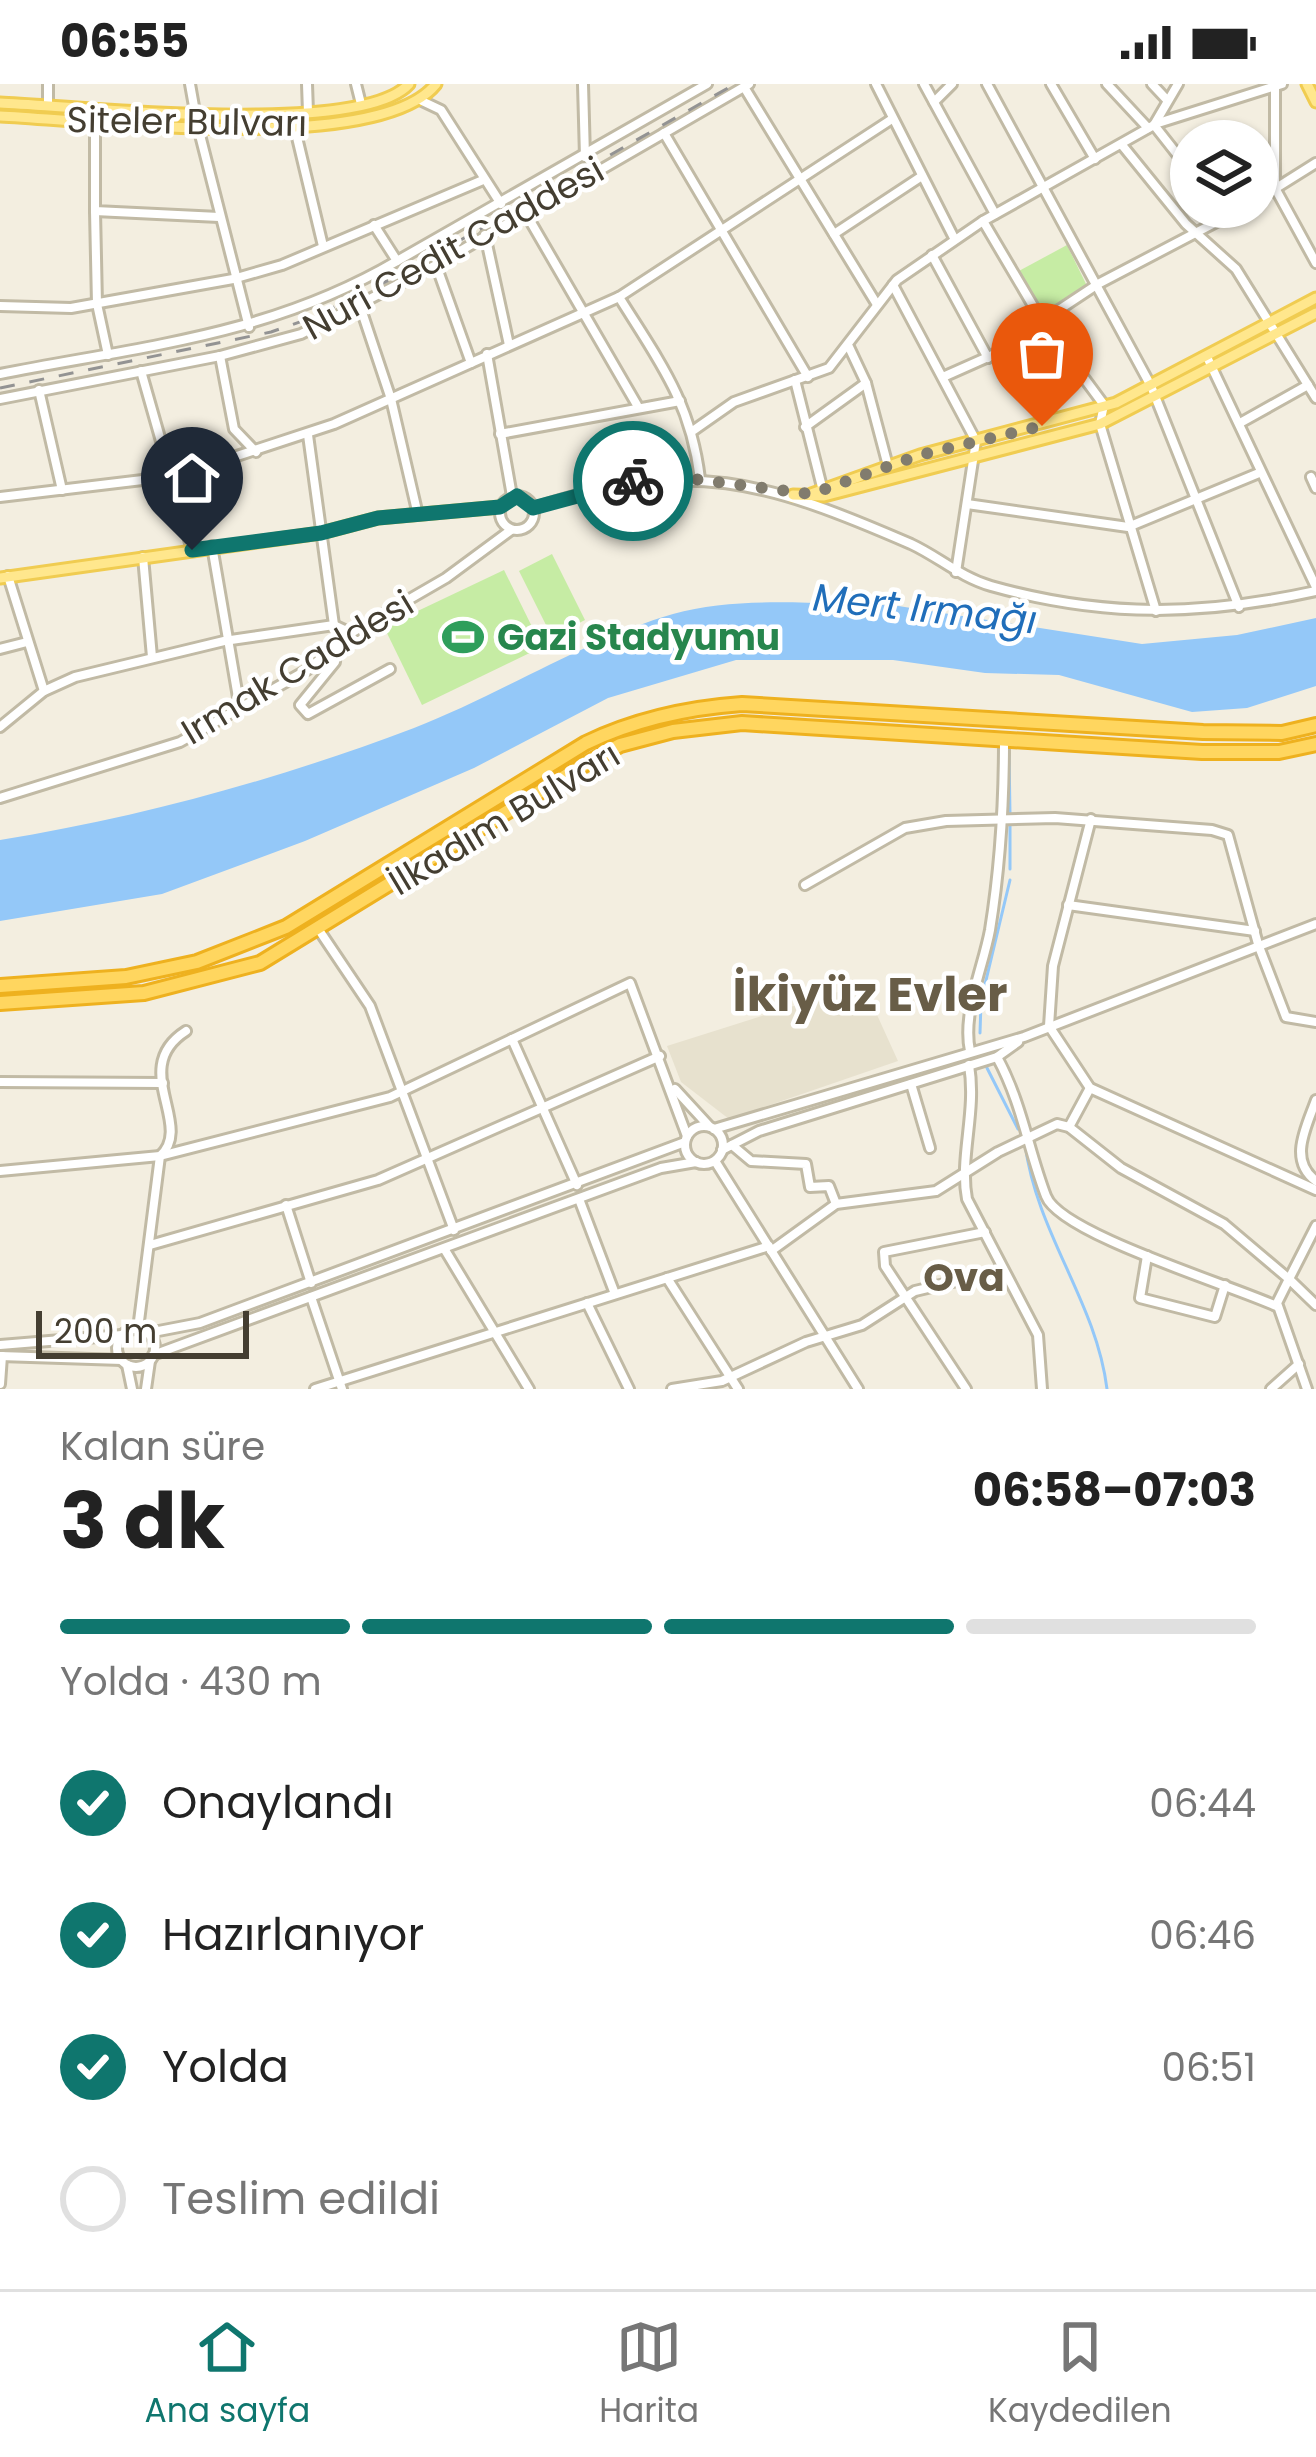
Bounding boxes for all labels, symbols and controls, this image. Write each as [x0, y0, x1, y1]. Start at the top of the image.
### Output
text: 06:55 [60, 10, 189, 73]
street label: Siteler Bulvarı [66, 94, 308, 149]
map controls [1170, 120, 1278, 228]
button: layers [1170, 120, 1278, 228]
street label: Nuri Cedit Caddesi [293, 144, 613, 352]
pin [991, 303, 1093, 426]
icon: bag [1009, 321, 1075, 387]
courier [573, 421, 693, 541]
pin [141, 427, 243, 550]
icon: home [159, 445, 225, 511]
icon: bike [600, 448, 666, 514]
water label: Mert Irmağı [810, 569, 1040, 648]
street label: Irmak Caddesi [172, 578, 423, 757]
place label: Gazi Stadyumu [497, 612, 780, 663]
sports icon: Gazi Stadyumu [440, 614, 486, 660]
street label: İlkadım Bulvarı [379, 729, 629, 908]
district label: İkiyüz Evler [733, 961, 1007, 1028]
district label: Ova [923, 1250, 1005, 1305]
scale bar [36, 1305, 249, 1358]
text: 200 m [54, 1308, 157, 1355]
text: Kalan süre [60, 1419, 265, 1474]
text: 06:58–07:03 [973, 1459, 1256, 1522]
text: 3 dk [60, 1466, 225, 1575]
text: Yolda · 430 m [60, 1654, 322, 1709]
icon: check [60, 1770, 126, 1836]
text: Onaylandı [162, 1771, 394, 1834]
text: 06:44 [1149, 1776, 1256, 1831]
icon: check [60, 1902, 126, 1968]
text: Hazırlanıyor [162, 1903, 424, 1966]
text: 06:46 [1149, 1908, 1256, 1963]
icon: check [60, 2034, 126, 2100]
text: Yolda [162, 2035, 289, 2098]
text: 06:51 [1161, 2040, 1256, 2095]
text: Teslim edildi [162, 2167, 440, 2230]
tab: Ana sayfa [144, 2314, 310, 2436]
tab: Harita [599, 2314, 699, 2436]
tab: Kaydedilen [988, 2314, 1172, 2436]

